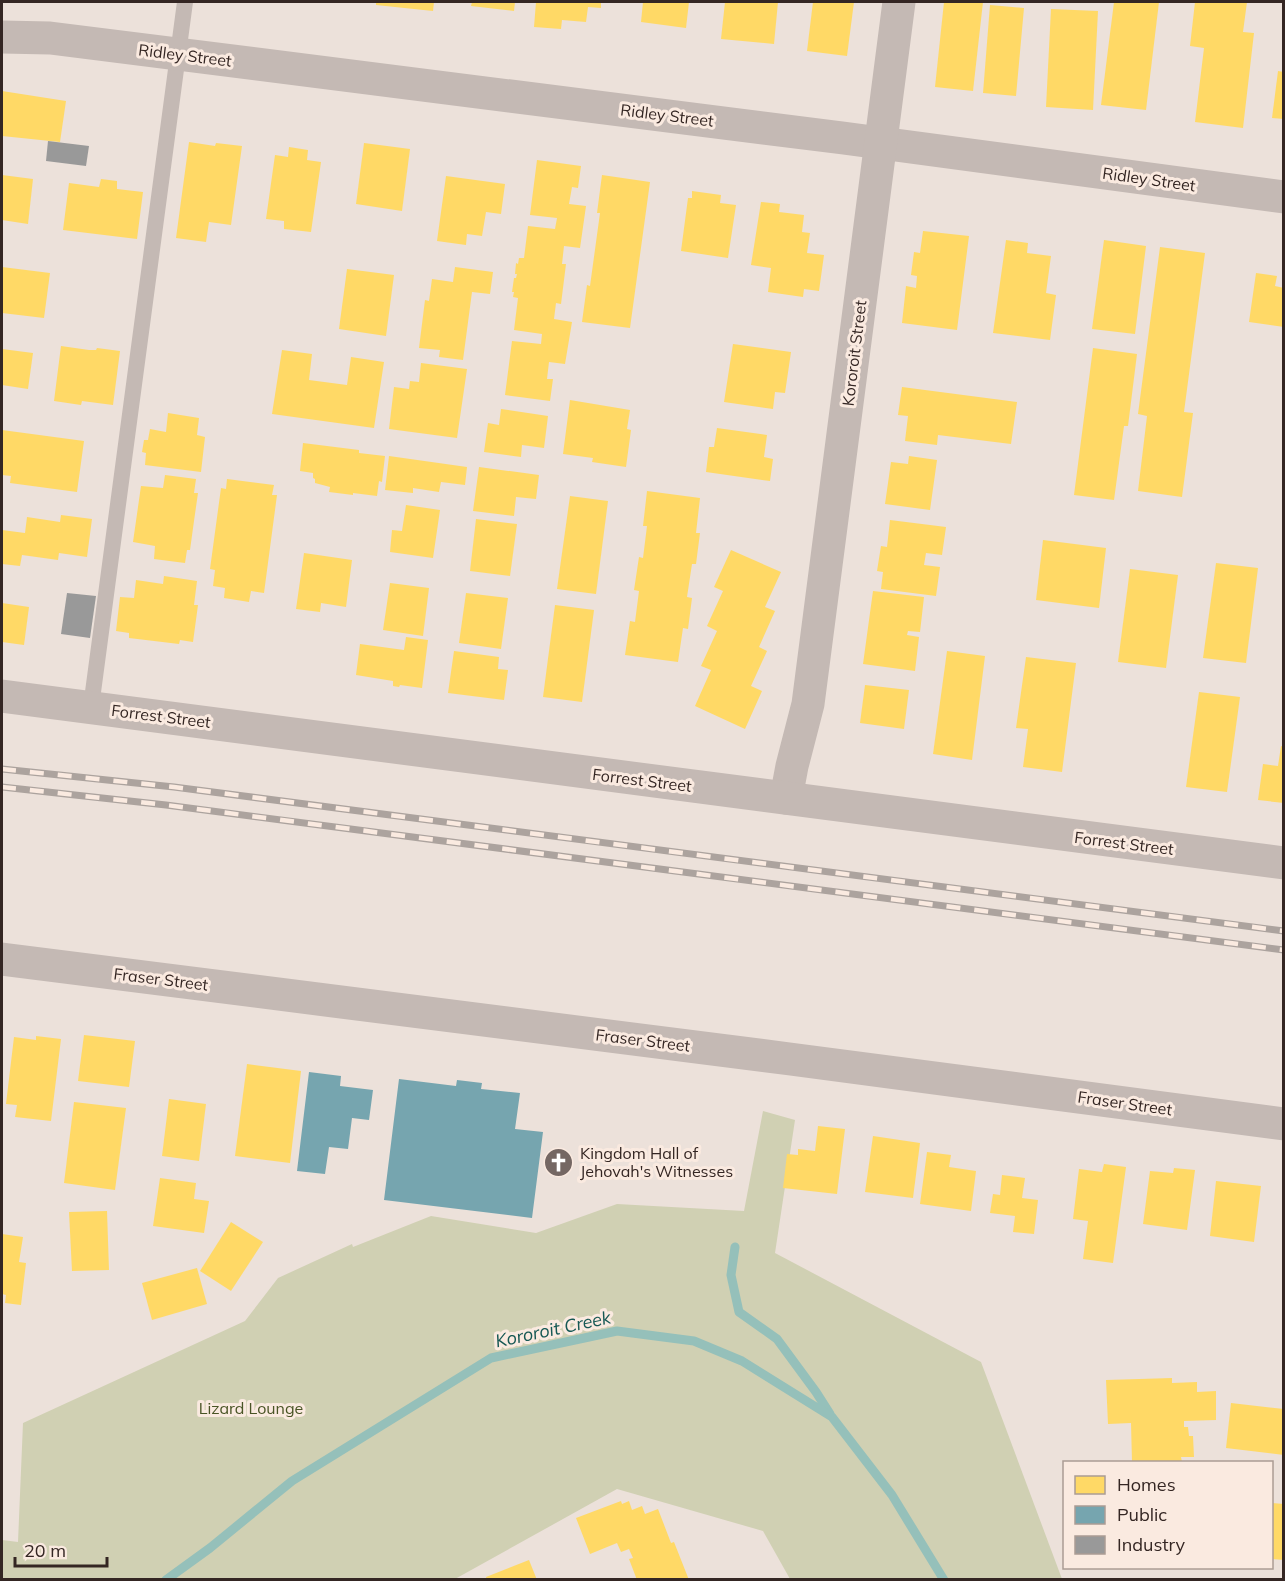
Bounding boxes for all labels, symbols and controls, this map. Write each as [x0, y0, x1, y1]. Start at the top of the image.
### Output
street label: Ridley Street [137, 39, 233, 71]
street label: Ridley Street [619, 99, 715, 131]
street label: Ridley Street [1101, 163, 1197, 195]
street label: Kororoit Street [838, 298, 870, 407]
street label: Forrest Street [110, 700, 212, 732]
street label: Forrest Street [591, 764, 693, 796]
street label: Forrest Street [1073, 827, 1175, 859]
street label: Fraser Street [113, 963, 210, 995]
street label: Fraser Street [595, 1024, 692, 1056]
street label: Fraser Street [1077, 1086, 1174, 1120]
place label: Kingdom Hall of Jehovah's Witnesses [580, 1143, 733, 1181]
church icon: Kingdom Hall of Jehovah's Witnesses [543, 1146, 575, 1178]
water label: Kororoit Creek [493, 1305, 614, 1352]
park label: Lizard Lounge [199, 1398, 303, 1418]
legend [1063, 1461, 1273, 1569]
text: Homes [1117, 1473, 1176, 1496]
text: Public [1117, 1503, 1167, 1526]
scale bar [15, 1530, 106, 1568]
text: Industry [1117, 1533, 1186, 1556]
text: 20 m [24, 1539, 66, 1562]

